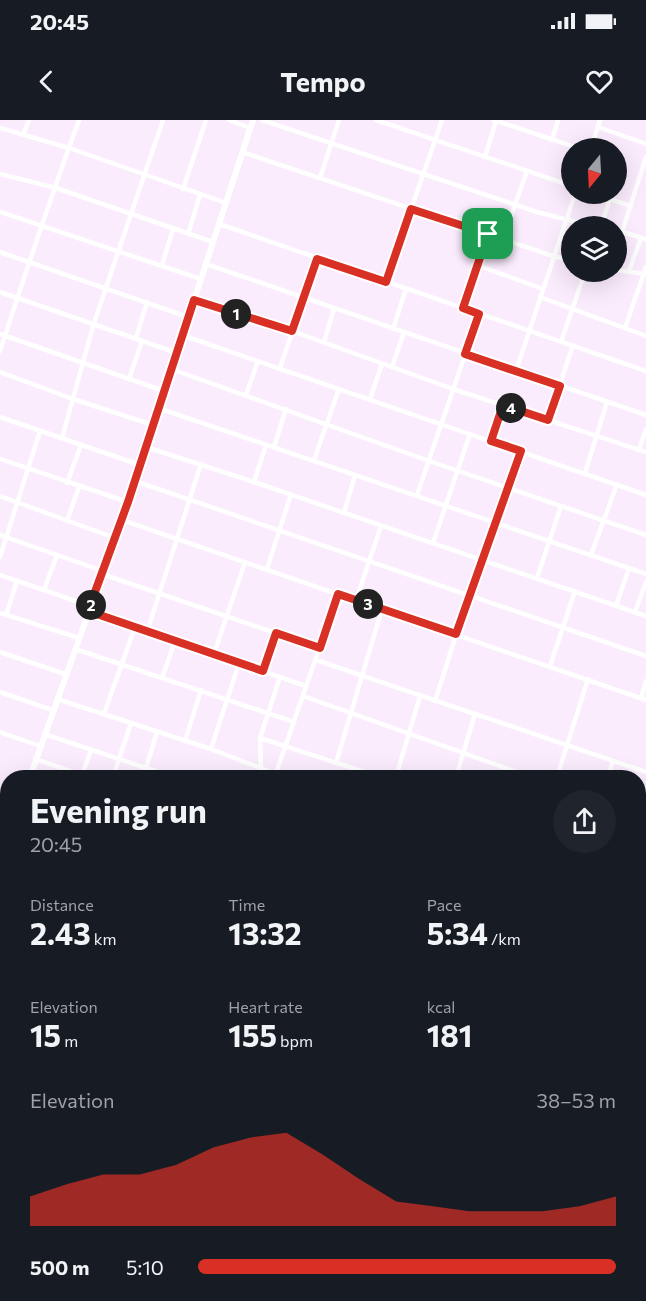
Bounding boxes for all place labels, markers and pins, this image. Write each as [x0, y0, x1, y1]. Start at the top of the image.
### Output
pin [462, 208, 513, 259]
pin: 1 [221, 299, 251, 329]
pin: 4 [496, 393, 526, 423]
pin: 3 [353, 589, 383, 619]
pin: 2 [76, 590, 106, 620]

